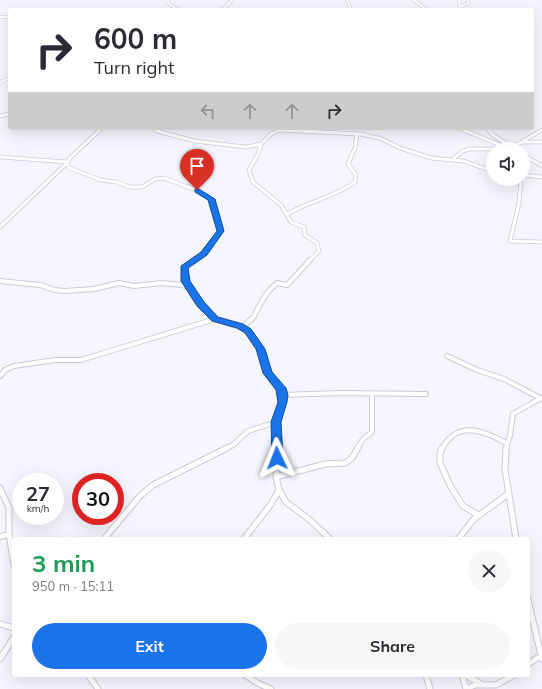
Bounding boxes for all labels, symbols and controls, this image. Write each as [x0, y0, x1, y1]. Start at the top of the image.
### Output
text: 600 m [94, 21, 177, 56]
icon: right [28, 24, 80, 76]
text: Turn right [94, 56, 174, 79]
icon: left [197, 100, 219, 122]
icon: ahead [239, 100, 261, 122]
icon: ahead [281, 100, 303, 122]
icon: right [323, 100, 345, 122]
map controls [486, 142, 530, 186]
button: sound [486, 142, 530, 186]
pin [180, 149, 214, 190]
icon: arrive [186, 155, 208, 177]
position arrow [256, 437, 298, 479]
speed limit sign: 30 [72, 473, 124, 525]
text: 27 [26, 481, 50, 506]
text: km/h [27, 502, 49, 515]
text: 3 min [32, 548, 95, 578]
button: close [468, 550, 510, 592]
text: 950 m · 15:11 [32, 578, 114, 594]
button: Exit [32, 623, 267, 669]
button: Share [275, 623, 510, 669]

